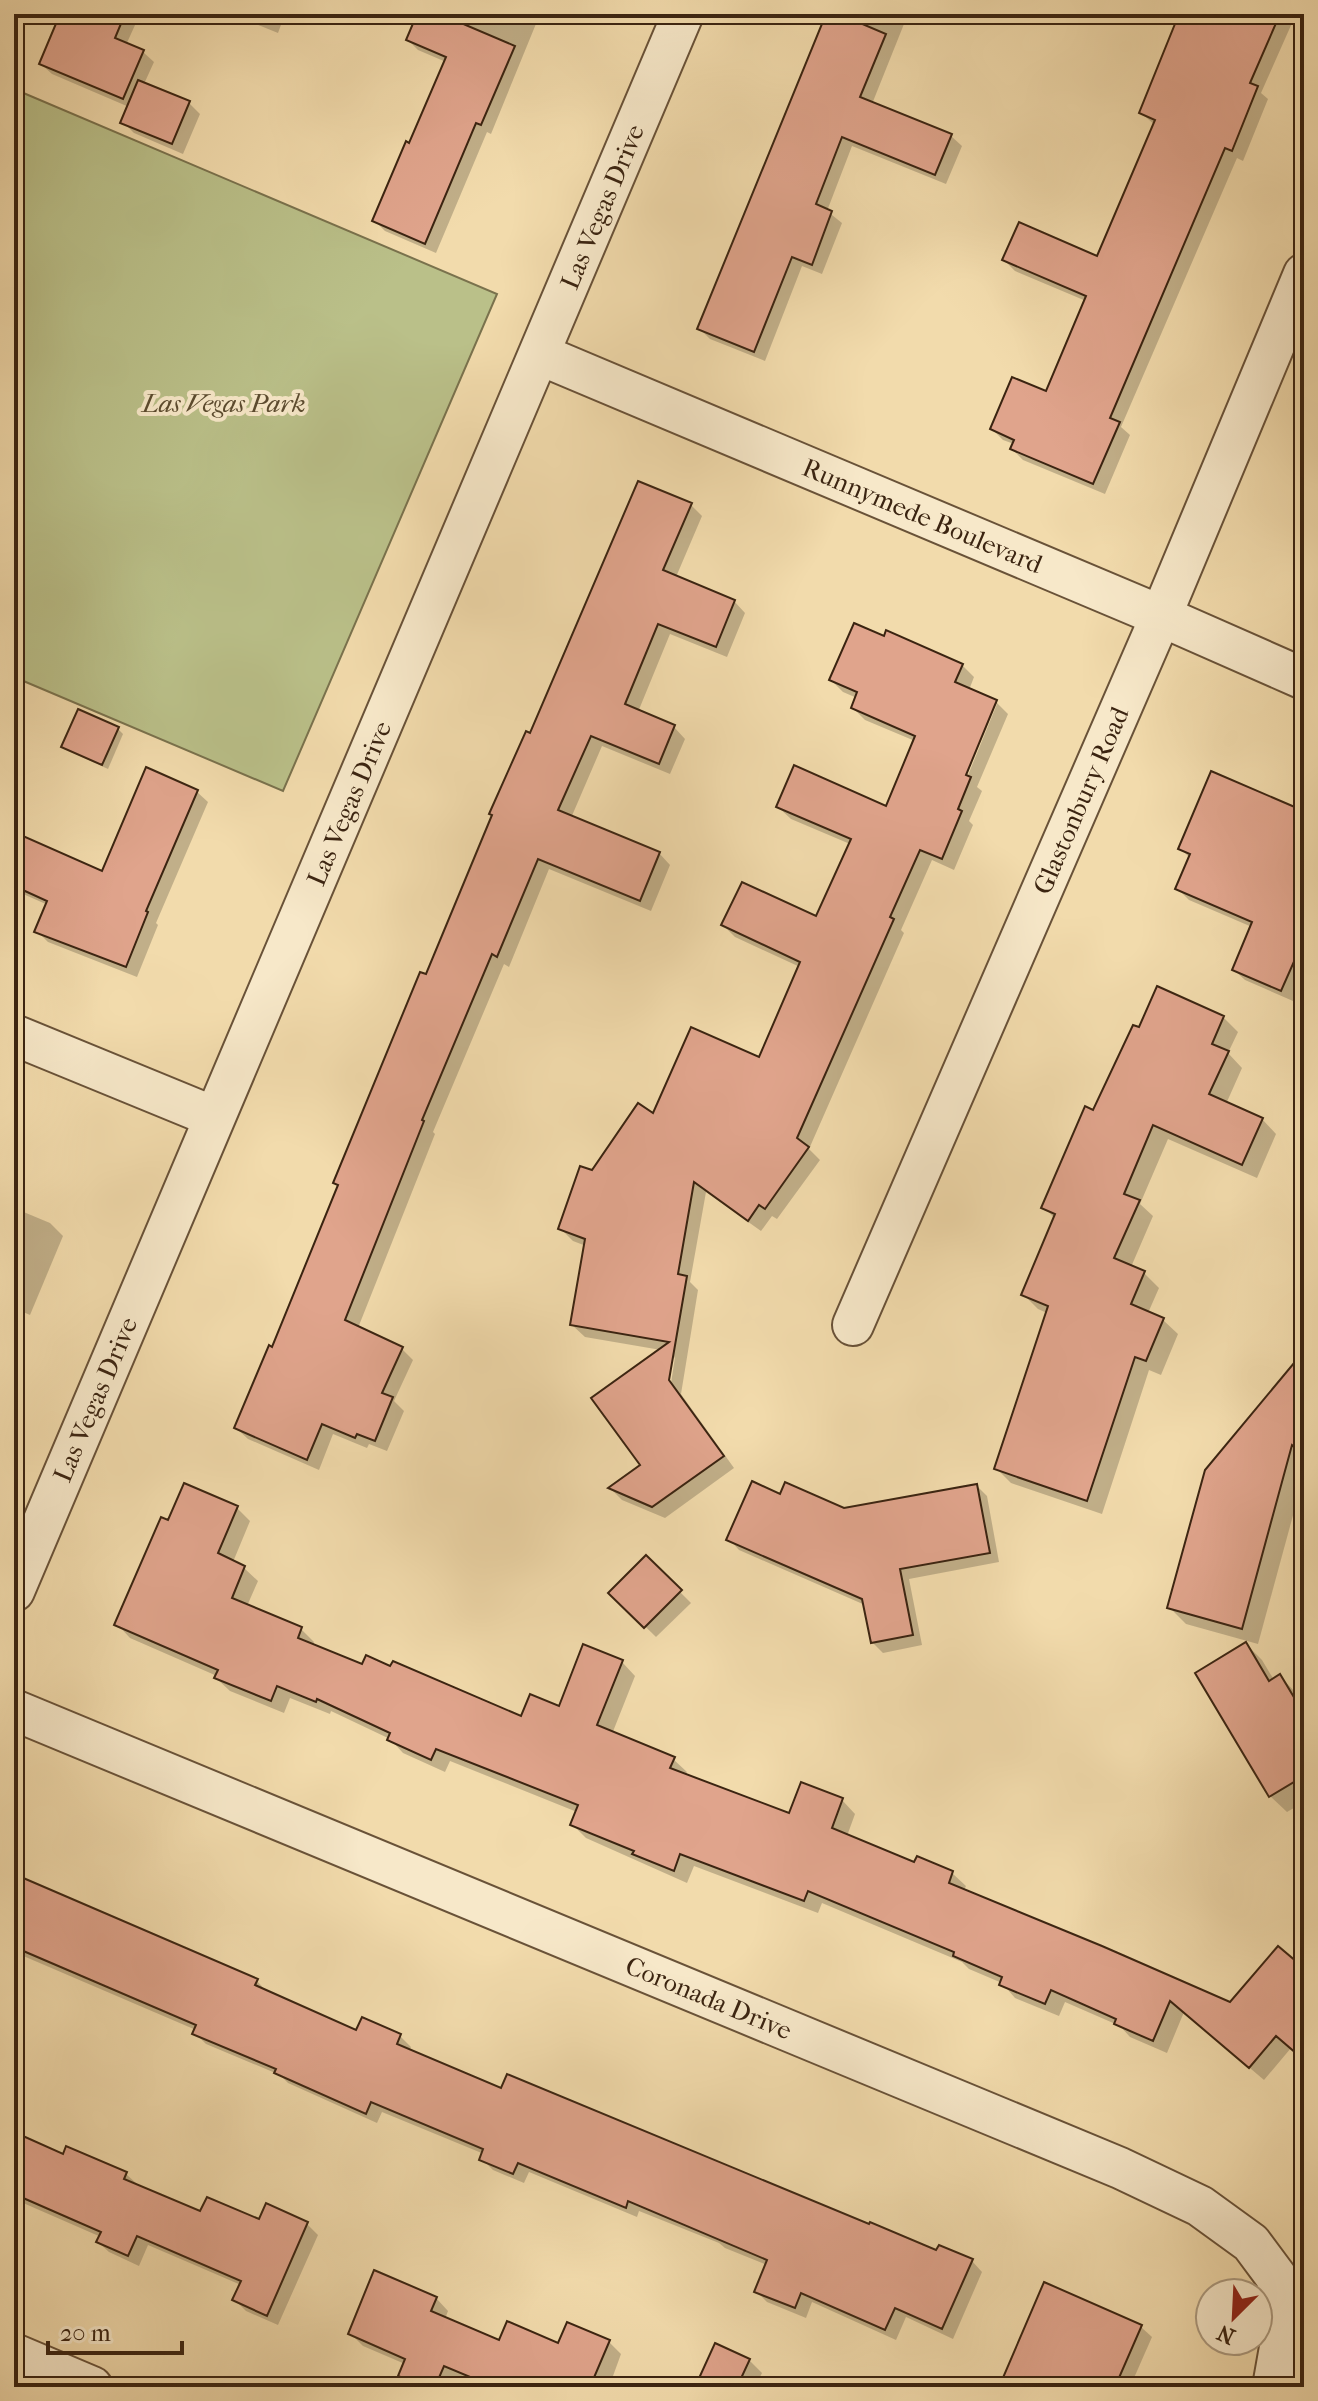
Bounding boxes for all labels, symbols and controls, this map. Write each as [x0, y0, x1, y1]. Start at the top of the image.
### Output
street label: Las Vegas Drive [554, 120, 651, 294]
park label: Las Vegas Park [140, 388, 306, 419]
street label: Runnymede Boulevard [798, 452, 1048, 581]
street label: Glastonbury Road [1027, 701, 1136, 899]
street label: Las Vegas Drive [301, 716, 398, 890]
street label: Las Vegas Drive [47, 1312, 144, 1487]
street label: Coronada Drive [621, 1950, 796, 2046]
north arrow [1194, 2277, 1274, 2357]
scale bar [48, 2305, 182, 2355]
text: 20 m [60, 2319, 111, 2347]
text: N [1213, 2319, 1239, 2350]

